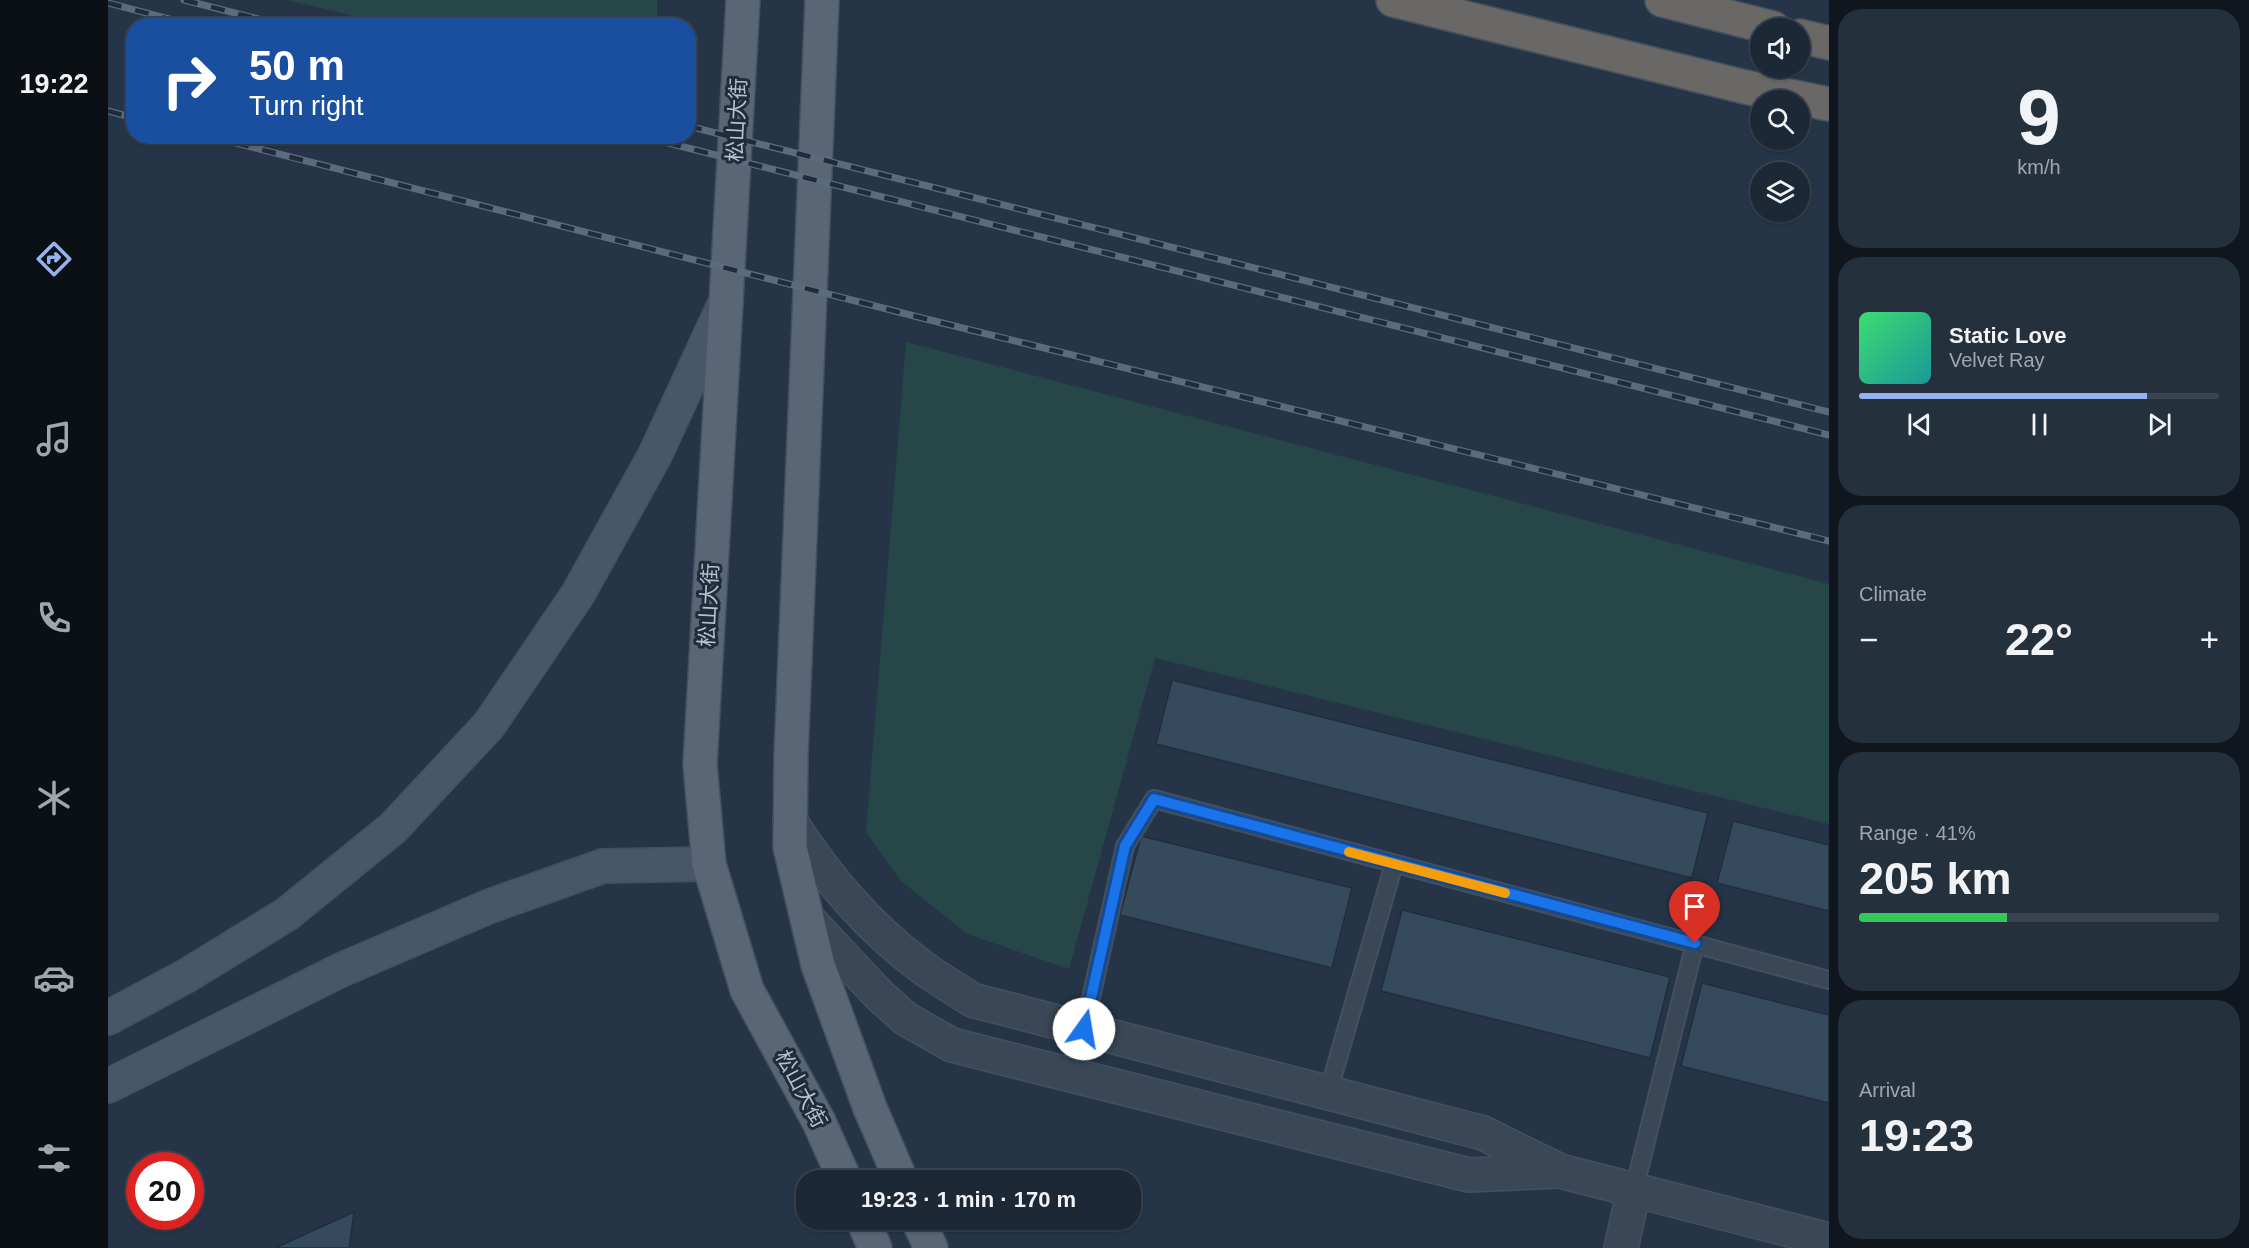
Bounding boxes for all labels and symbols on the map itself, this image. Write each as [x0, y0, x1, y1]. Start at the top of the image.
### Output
street label: 松山大街 [723, 77, 750, 163]
street label: 松山大街 [695, 562, 722, 648]
pin [1669, 881, 1720, 943]
position arrow [1052, 997, 1116, 1061]
street label: 松山大街 [772, 1046, 831, 1131]
speed limit sign: 20 [126, 1152, 204, 1230]

